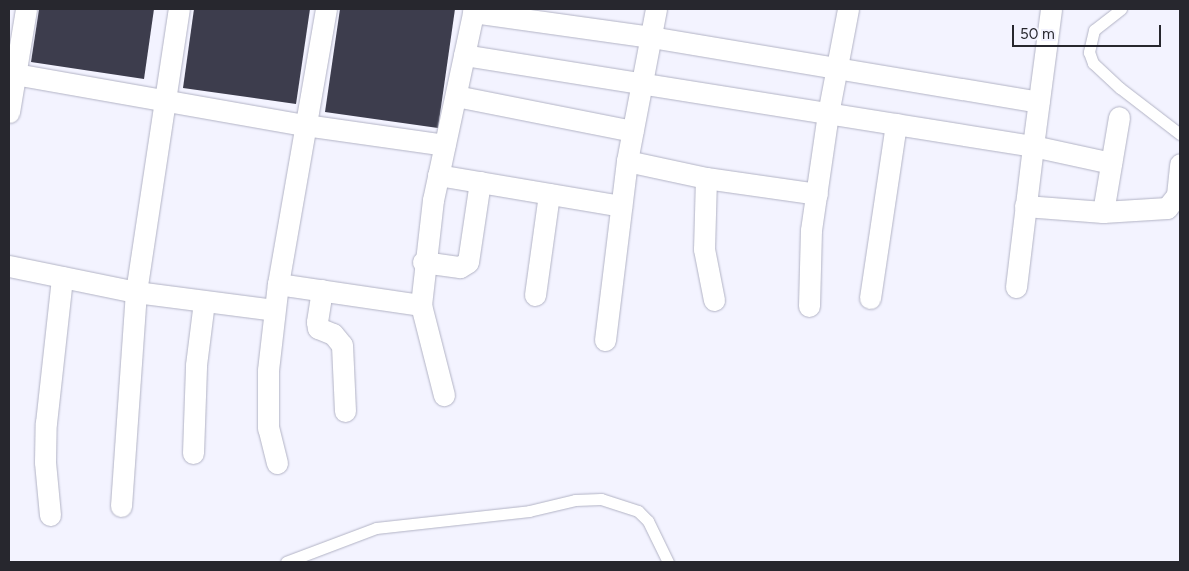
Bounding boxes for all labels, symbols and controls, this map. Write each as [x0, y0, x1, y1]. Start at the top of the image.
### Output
scale bar [1014, 15, 1163, 47]
text: 50 m [1020, 25, 1055, 43]

